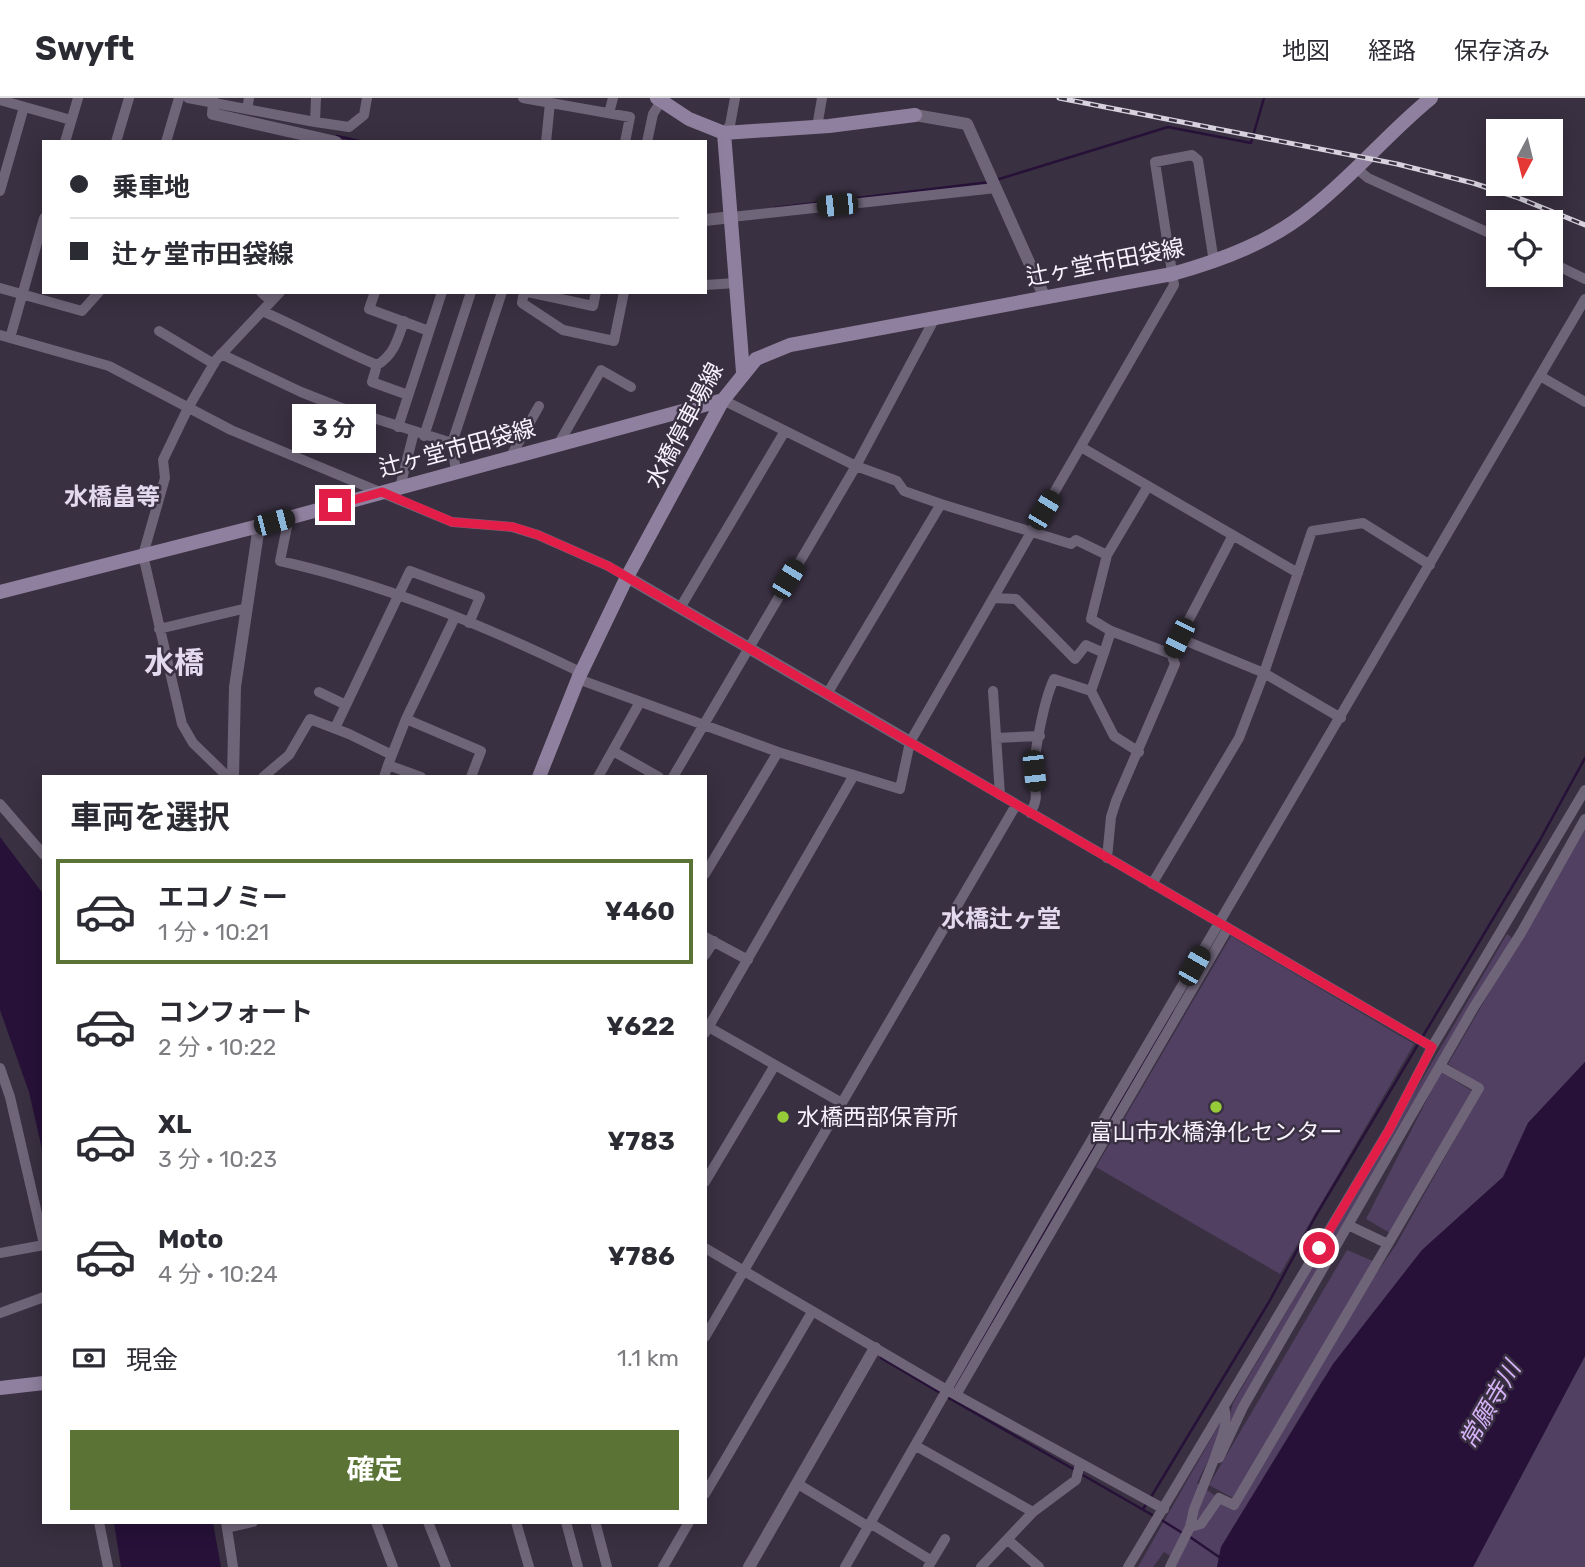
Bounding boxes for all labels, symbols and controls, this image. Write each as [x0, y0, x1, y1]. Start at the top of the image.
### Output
text: Swyft [35, 29, 134, 68]
text: 地図 [1282, 37, 1330, 65]
text: 経路 [1368, 37, 1416, 65]
text: 保存済み [1454, 37, 1550, 65]
north arrow [1486, 119, 1563, 196]
map controls [1486, 119, 1563, 287]
text: 乗車地 [112, 172, 190, 203]
car [816, 192, 859, 218]
button: locate [1486, 210, 1563, 287]
street label: 辻ヶ堂市田袋線 [1023, 233, 1187, 291]
text: 辻ヶ堂市田袋線 [112, 239, 294, 270]
street label: 水橋停車場線 [639, 358, 729, 492]
callout: 3 分 [293, 404, 377, 452]
text: 3 分 [312, 414, 356, 442]
street label: 辻ヶ堂市田袋線 [376, 414, 538, 482]
district label: 水橋畠等 [64, 483, 160, 511]
car [1025, 487, 1064, 533]
route end [319, 489, 351, 521]
car [251, 506, 298, 538]
car [769, 556, 808, 602]
car [1161, 615, 1198, 661]
district label: 水橋 [144, 645, 204, 681]
car [1022, 749, 1047, 793]
text: 車両を選択 [70, 798, 230, 836]
icon: car [74, 880, 137, 943]
text: エコノミー [158, 882, 288, 913]
text: ¥460 [605, 896, 675, 927]
district label: 水橋辻ヶ堂 [941, 905, 1061, 933]
text: 1 分 · 10:21 [158, 918, 269, 946]
car [1175, 943, 1214, 989]
icon: car [74, 995, 137, 1058]
text: コンフォート [158, 997, 313, 1028]
text: ¥622 [606, 1011, 675, 1042]
text: 2 分 · 10:22 [158, 1033, 276, 1061]
marker: 富山市水橋浄化センター [1208, 1099, 1224, 1115]
place label: 水橋西部保育所 [797, 1103, 958, 1131]
text: XL [158, 1109, 191, 1140]
marker: 水橋西部保育所 [775, 1109, 791, 1125]
icon: car [74, 1110, 137, 1173]
place label: 富山市水橋浄化センター [1090, 1118, 1343, 1146]
text: ¥783 [607, 1126, 675, 1157]
text: 3 分 · 10:23 [158, 1145, 277, 1173]
text: Moto [158, 1224, 223, 1255]
icon: car [74, 1225, 137, 1288]
route start [1303, 1232, 1335, 1264]
text: ¥786 [608, 1241, 675, 1272]
text: 4 分 · 10:24 [158, 1260, 278, 1288]
icon: cash [70, 1339, 108, 1377]
text: 1.1 km [617, 1344, 679, 1372]
text: 現金 [126, 1345, 178, 1376]
water label: 常願寺川 [1454, 1354, 1528, 1454]
button: 確定 [70, 1430, 679, 1510]

